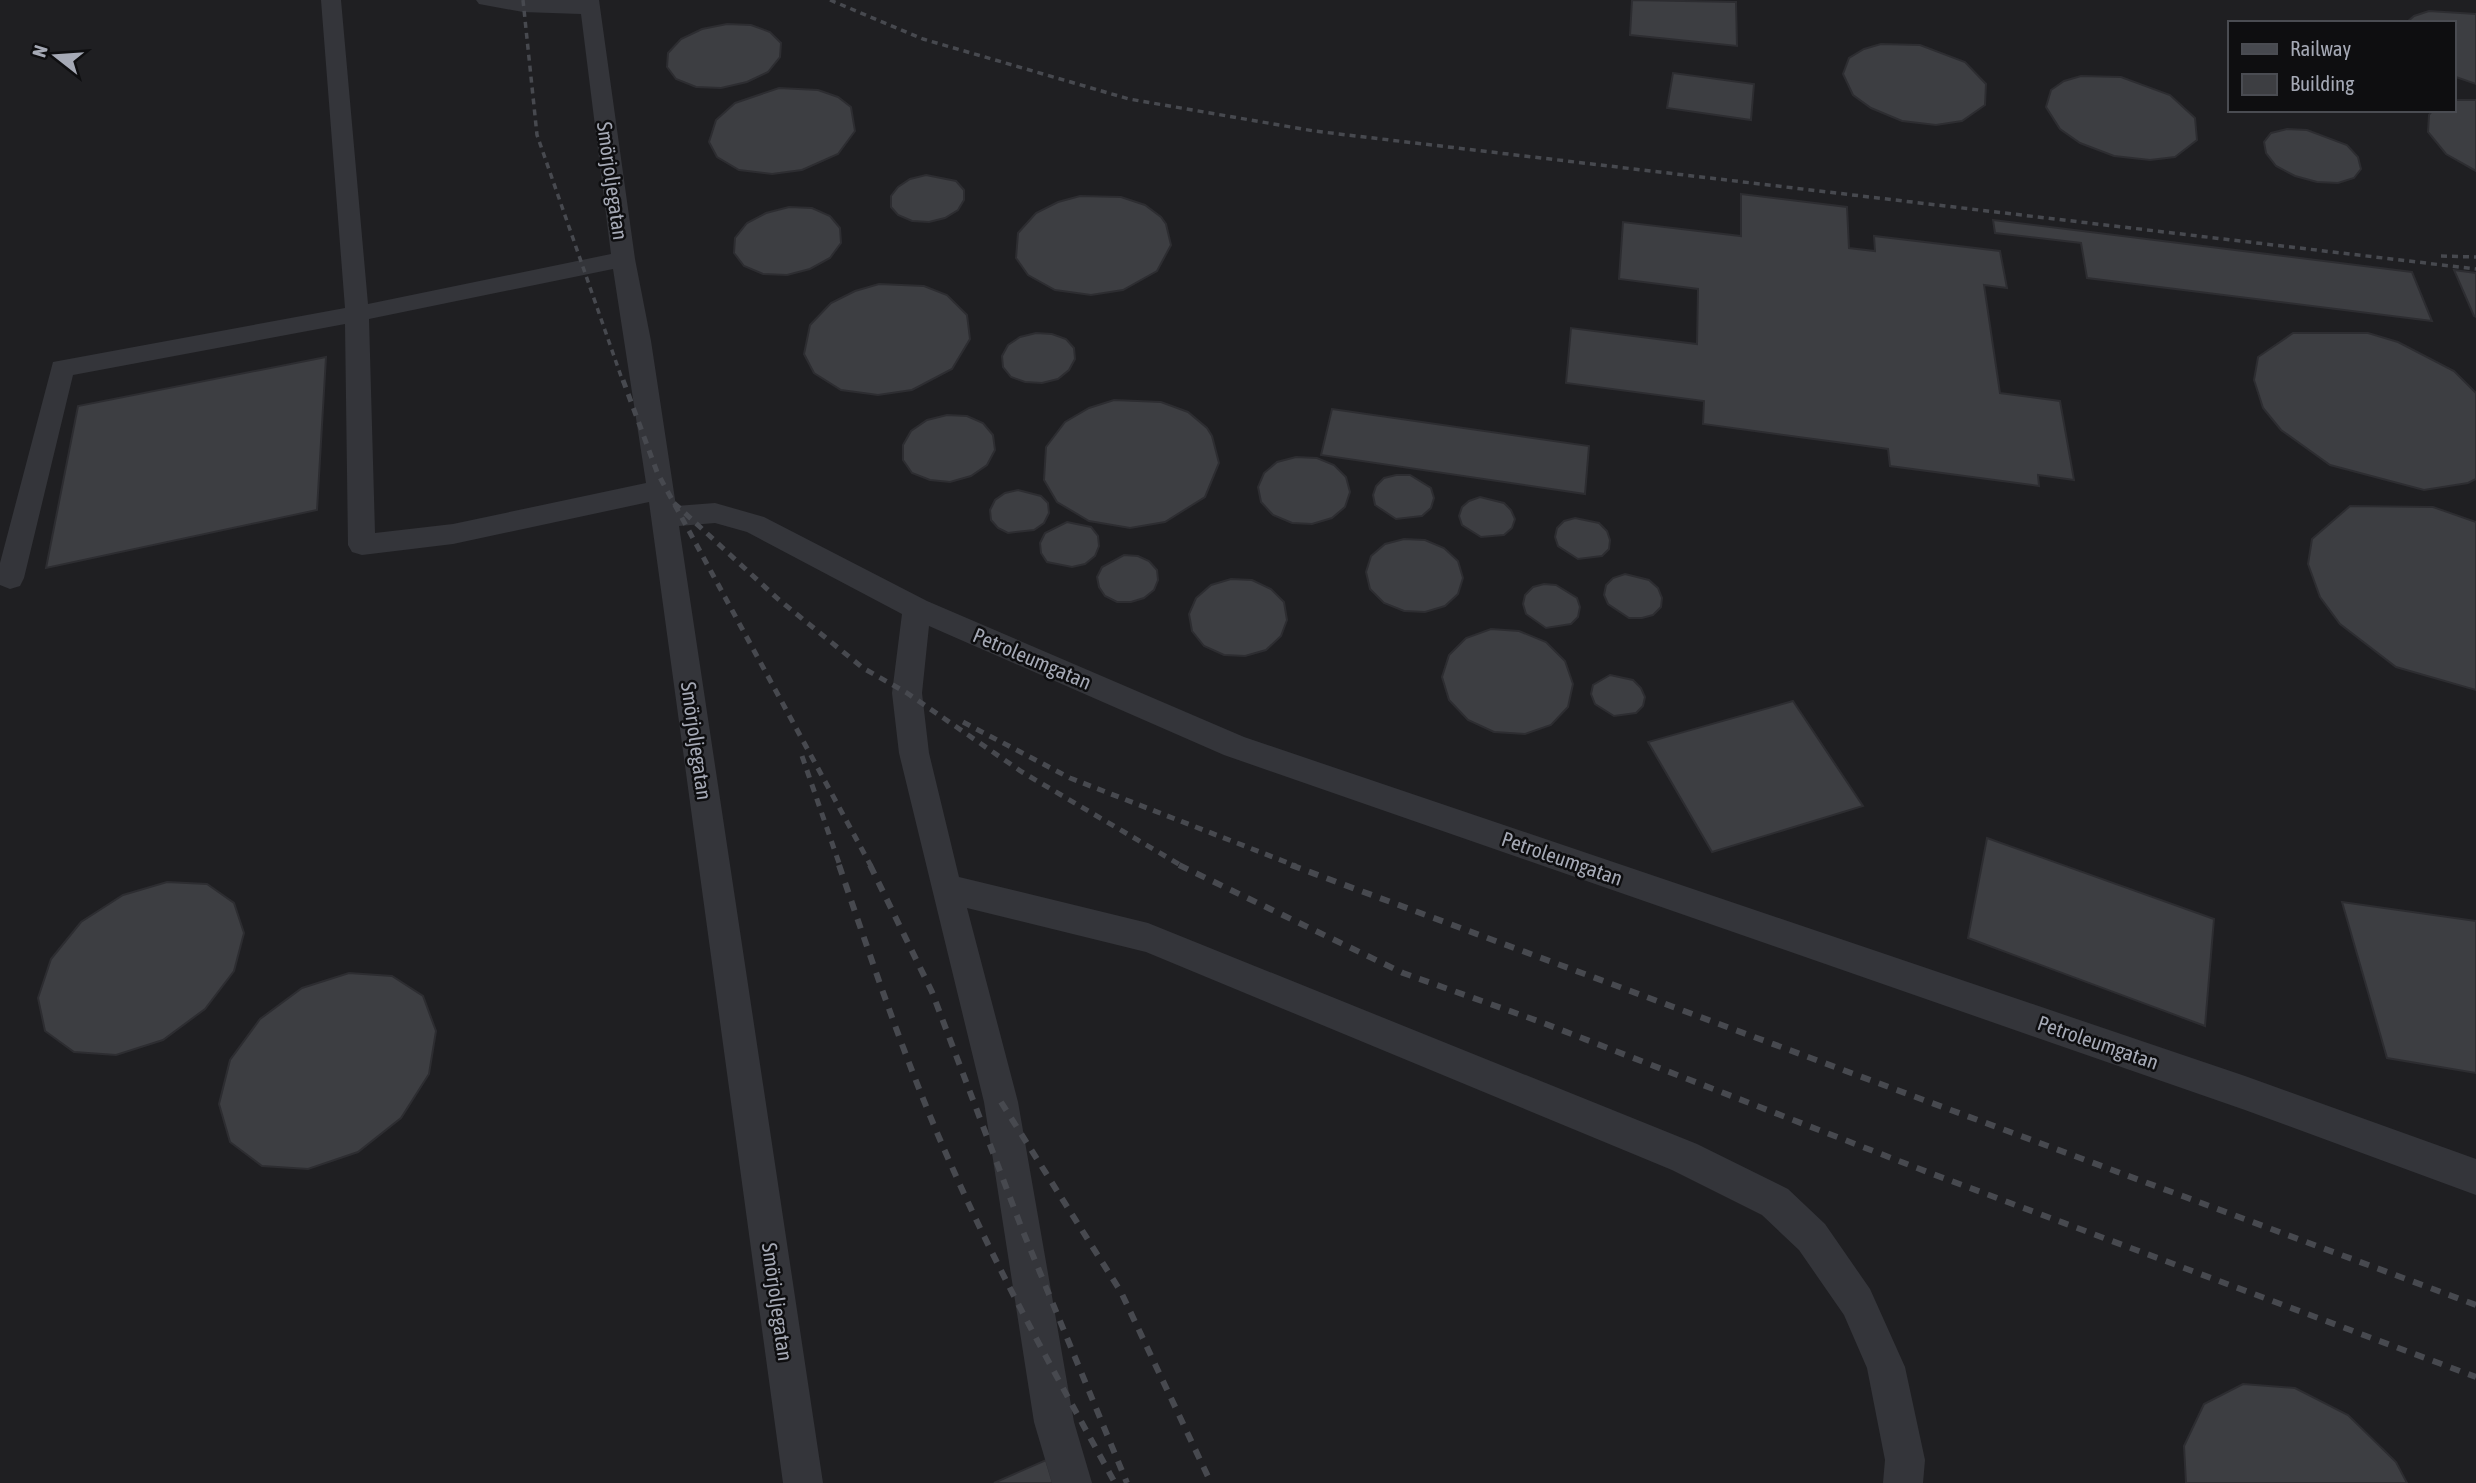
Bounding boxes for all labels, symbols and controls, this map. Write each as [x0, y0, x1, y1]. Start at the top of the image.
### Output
north arrow [21, 21, 91, 91]
legend [2228, 21, 2455, 112]
text: Railway [2290, 36, 2352, 60]
text: N [28, 42, 52, 60]
text: Building [2290, 71, 2354, 95]
street label: Smörjoljegatan [593, 120, 633, 241]
street label: Petroleumgatan [970, 622, 1095, 694]
street label: Smörjoljegatan [677, 680, 717, 801]
street label: Petroleumgatan [1499, 826, 1626, 890]
street label: Petroleumgatan [2035, 1010, 2162, 1074]
street label: Smörjoljegatan [758, 1241, 798, 1362]

